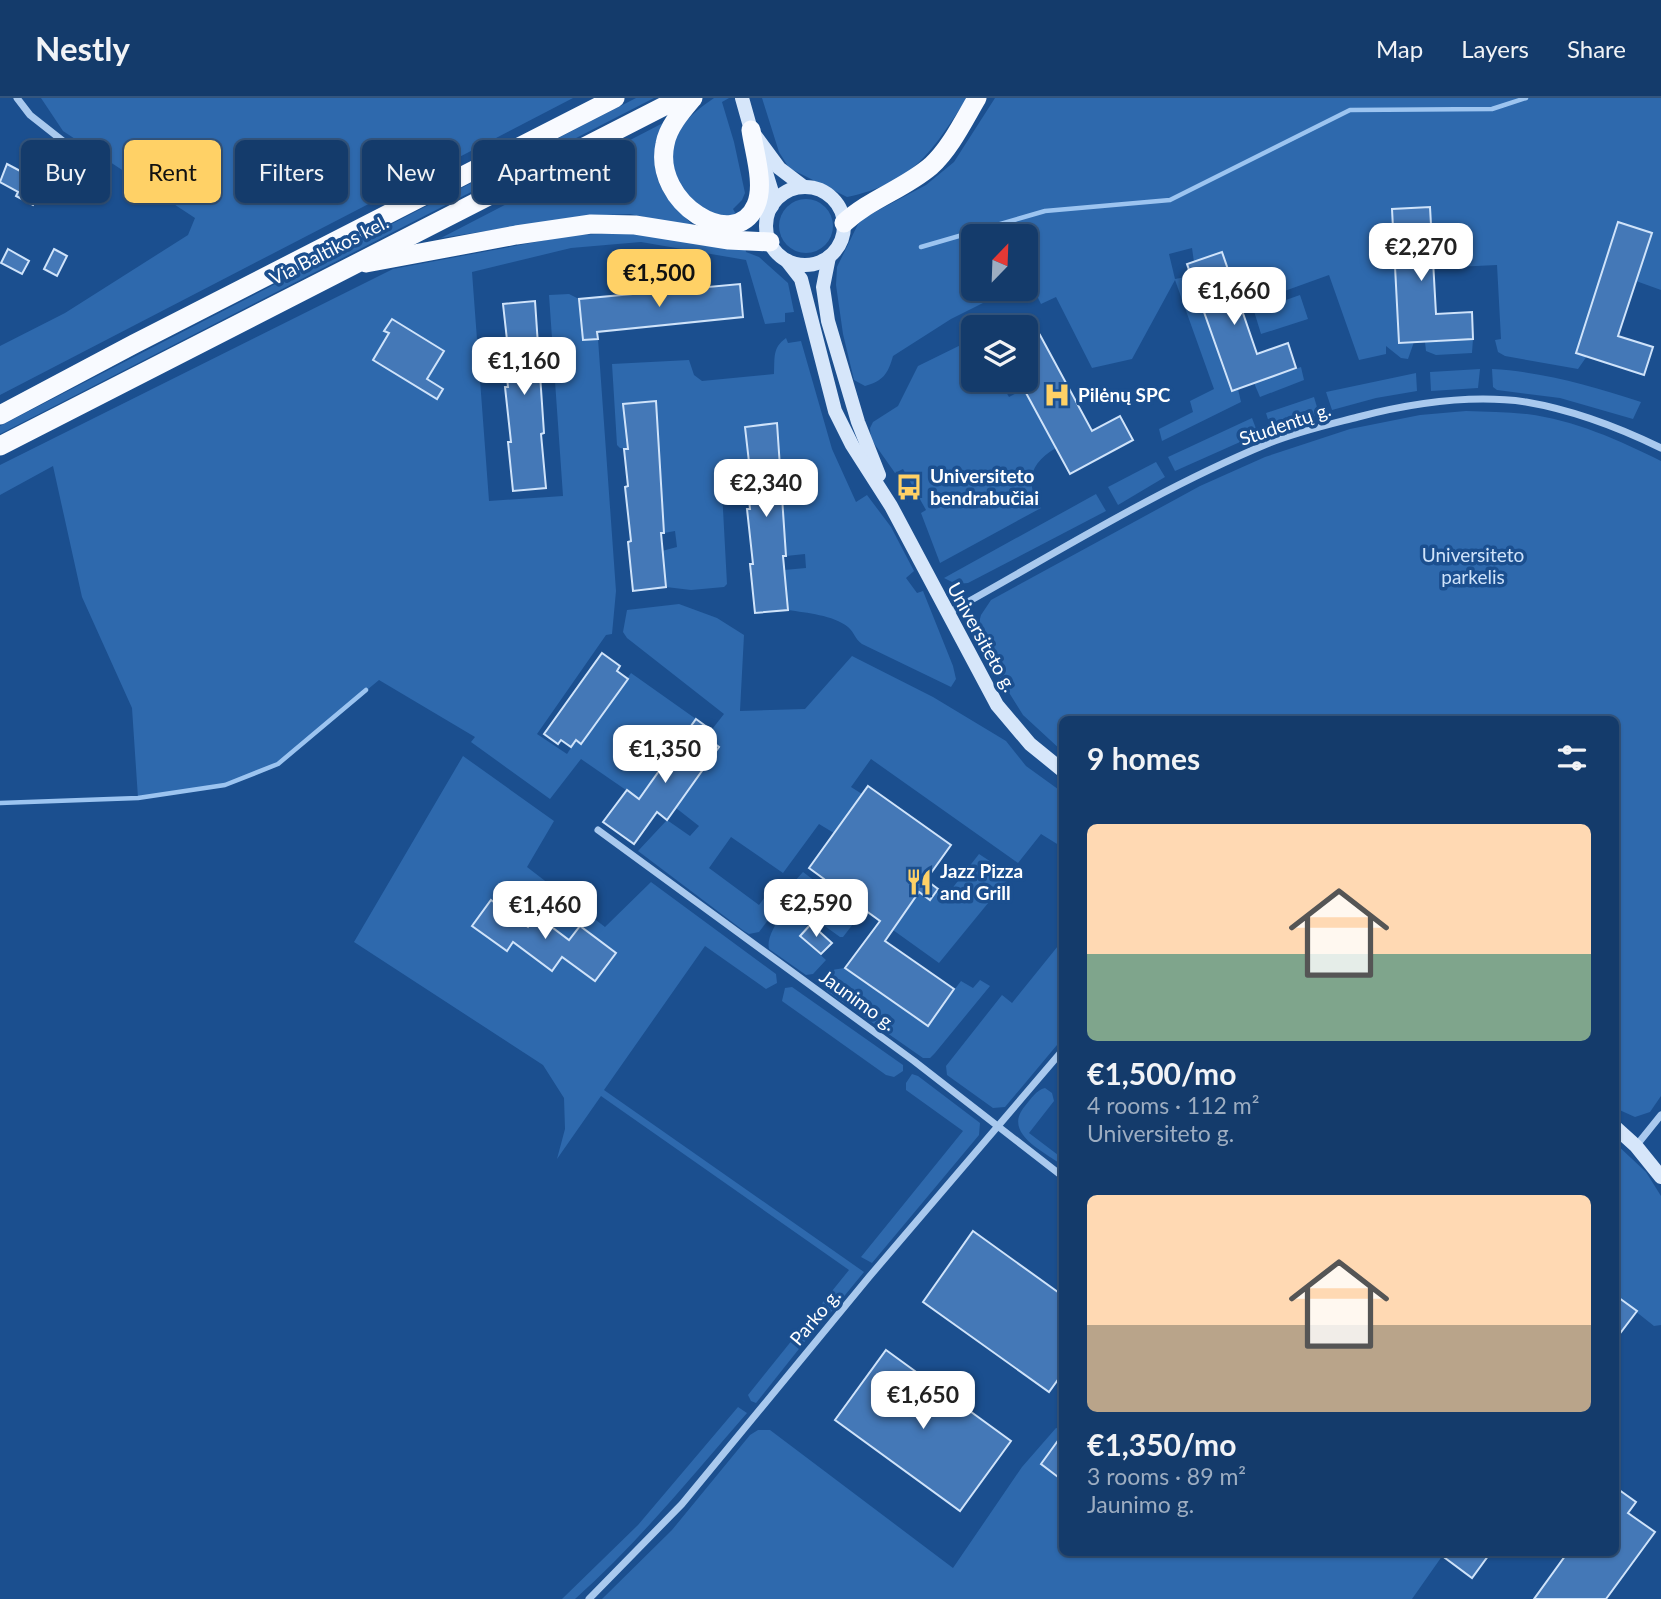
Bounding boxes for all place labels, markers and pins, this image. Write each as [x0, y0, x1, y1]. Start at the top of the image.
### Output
pin: €2,270 [1364, 223, 1478, 283]
pin: €1,500 [602, 250, 716, 309]
pin: €1,660 [1177, 268, 1291, 327]
pin: €1,160 [467, 338, 581, 397]
hospital icon: Pilėnų SPC [1042, 380, 1072, 410]
place label: Pilėnų SPC [1078, 383, 1171, 406]
pin: €2,340 [709, 460, 823, 519]
place label: Universiteto bendrabučiai [930, 464, 1039, 509]
bus stop icon: Universiteto bendrabučiai [894, 472, 924, 502]
pin: €1,350 [608, 726, 722, 785]
place label: Jazz Pizza and Grill [940, 859, 1023, 904]
restaurant icon: Jazz Pizza and Grill [904, 867, 934, 897]
pin: €2,590 [759, 880, 873, 939]
pin: €1,460 [488, 882, 602, 941]
pin: €1,650 [866, 1372, 980, 1431]

